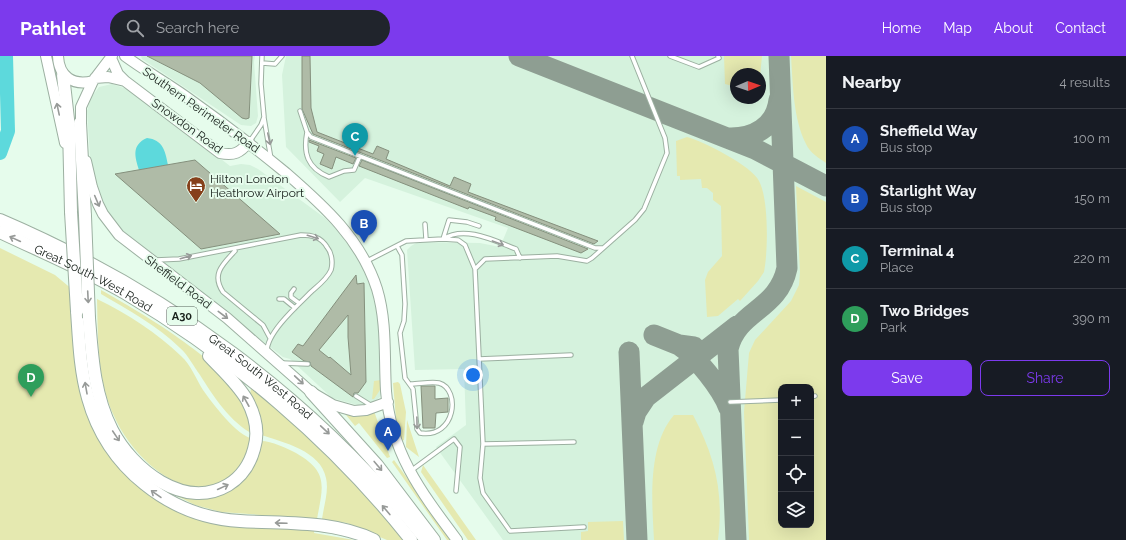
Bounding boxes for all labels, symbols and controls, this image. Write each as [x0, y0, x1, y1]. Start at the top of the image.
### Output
search box [110, 10, 390, 46]
text: Pathlet [20, 17, 86, 39]
icon: search [124, 17, 146, 39]
text: Search here [156, 19, 239, 37]
text: Home [882, 20, 921, 36]
text: Map [943, 20, 972, 36]
text: About [994, 20, 1033, 36]
text: Contact [1055, 20, 1106, 36]
street label: Southern Perimeter Road [140, 64, 262, 156]
north arrow [730, 68, 766, 104]
text: Nearby [842, 72, 901, 92]
text: 4 results [1059, 75, 1110, 90]
street label: Snowdon Road [149, 96, 225, 156]
one-way arrow [54, 103, 62, 116]
text: Sheffield Way [880, 122, 978, 140]
pin: C [342, 123, 368, 156]
text: A [851, 131, 859, 146]
text: 100 m [1073, 131, 1110, 146]
one-way arrow [265, 132, 273, 145]
text: Bus stop [880, 140, 932, 155]
place label: Hilton London Heathrow Airport [210, 172, 304, 200]
hotel icon: Hilton London Heathrow Airport [185, 175, 207, 203]
text: Starlight Way [880, 182, 977, 200]
text: B [851, 191, 859, 206]
text: 150 m [1074, 191, 1110, 206]
one-way arrow [94, 195, 102, 207]
text: Bus stop [880, 200, 932, 215]
pin: B [351, 210, 377, 243]
one-way arrow [306, 234, 319, 241]
one-way arrow [10, 235, 22, 242]
one-way arrow [492, 239, 504, 247]
street label: Great South-West Road [32, 242, 155, 315]
text: Terminal 4 [880, 242, 955, 260]
text: C [851, 251, 859, 266]
text: 220 m [1073, 251, 1110, 266]
street label: Sheffield Road [142, 252, 214, 312]
one-way arrow [179, 253, 192, 260]
text: Place [880, 260, 913, 275]
one-way arrow [85, 290, 92, 303]
text: Two Bridges [880, 302, 969, 320]
road number: A30 [167, 307, 197, 325]
one-way arrow [218, 311, 229, 320]
text: D [850, 311, 860, 326]
text: 390 m [1072, 311, 1110, 326]
text: Park [880, 320, 907, 335]
street label: Great South West Road [206, 331, 315, 422]
button: Save [842, 360, 972, 396]
button: Share [980, 360, 1110, 396]
pin: D [18, 364, 44, 397]
your location [463, 365, 483, 385]
one-way arrow [294, 376, 304, 385]
one-way arrow [82, 382, 90, 395]
map controls [778, 384, 814, 528]
button: + [778, 384, 814, 420]
one-way arrow [242, 395, 250, 407]
one-way arrow [413, 416, 421, 429]
pin: A [375, 418, 401, 451]
button: − [778, 420, 814, 456]
one-way arrow [320, 425, 330, 435]
one-way arrow [112, 431, 120, 442]
button: locate [778, 456, 814, 492]
one-way arrow [373, 460, 382, 471]
one-way arrow [217, 483, 229, 490]
one-way arrow [151, 490, 162, 498]
button: layers [778, 492, 814, 528]
one-way arrow [382, 505, 391, 515]
one-way arrow [275, 519, 288, 527]

